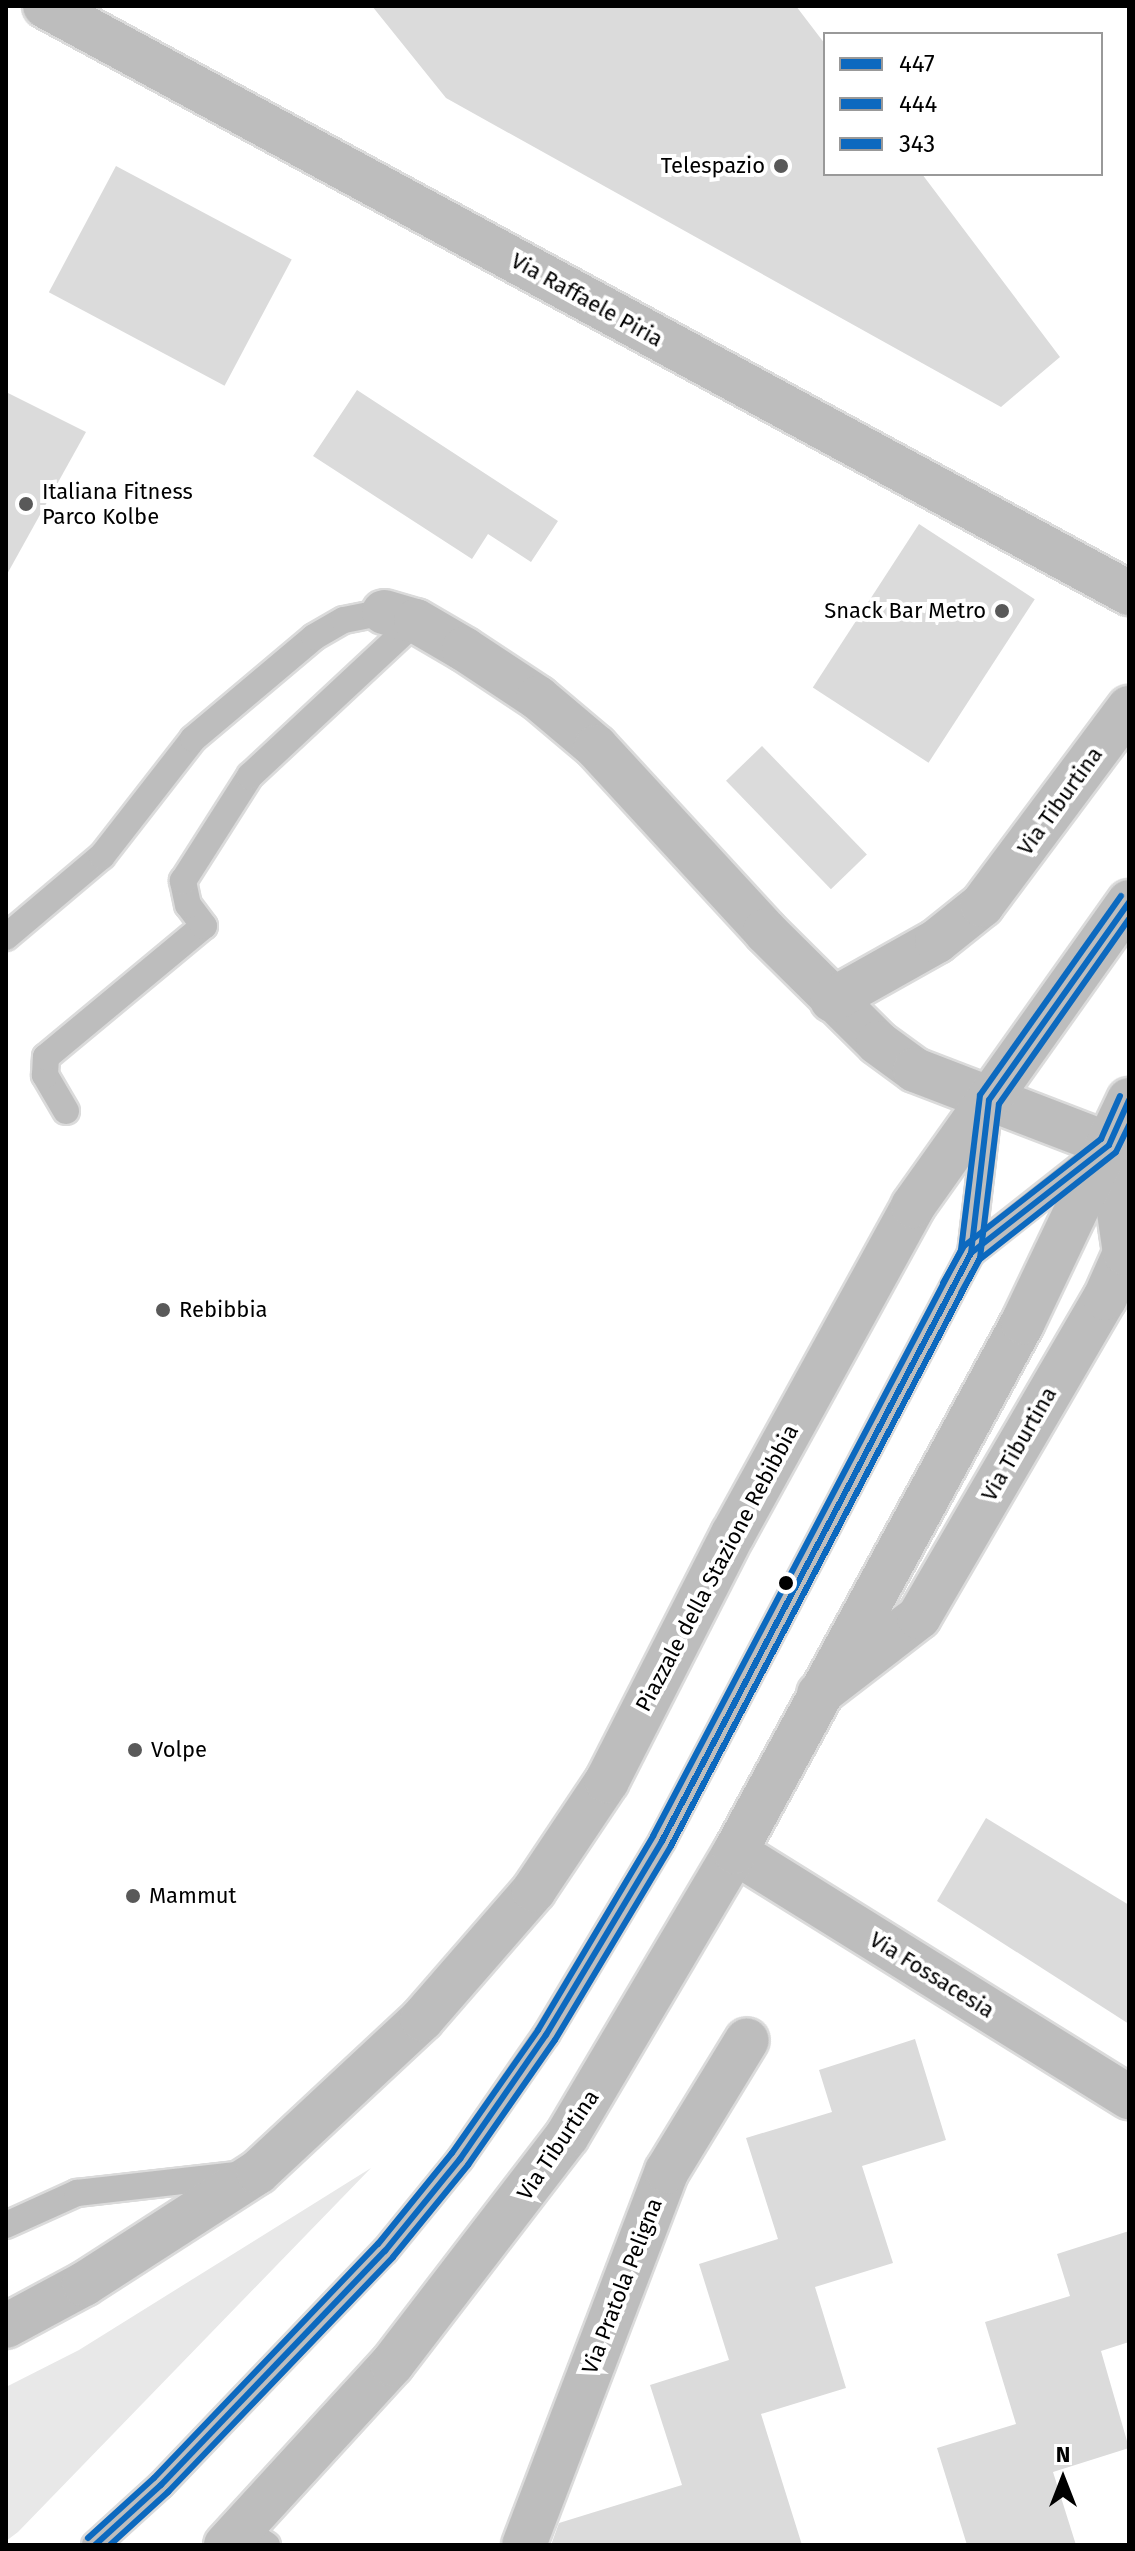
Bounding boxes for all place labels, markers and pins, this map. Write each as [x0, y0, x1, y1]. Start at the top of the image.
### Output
place label: Telespazio [661, 153, 765, 179]
marker: Telespazio [772, 157, 790, 175]
place label: Italiana Fitness Parco Kolbe [42, 478, 193, 530]
marker: Italiana Fitness Parco Kolbe [17, 495, 35, 513]
place label: Snack Bar Metro [824, 598, 986, 624]
marker: Snack Bar Metro [993, 602, 1011, 620]
place label: Rebibbia [179, 1297, 268, 1323]
marker: Rebibbia [154, 1301, 172, 1319]
unlabelled marker [778, 1575, 794, 1591]
place label: Volpe [151, 1737, 207, 1763]
marker: Volpe [126, 1741, 144, 1759]
place label: Mammut [149, 1883, 237, 1909]
marker: Mammut [124, 1887, 142, 1905]

